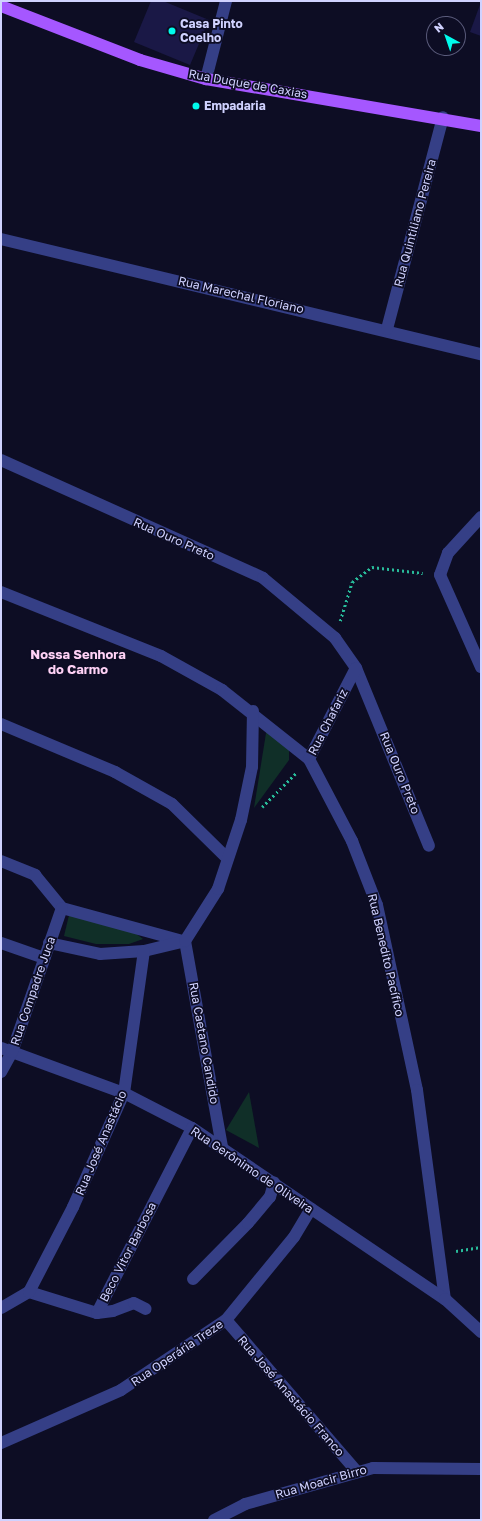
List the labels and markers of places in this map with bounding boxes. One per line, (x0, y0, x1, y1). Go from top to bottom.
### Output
place label: Casa Pinto Coelho (180, 17, 243, 45)
marker: Casa Pinto Coelho (167, 26, 177, 36)
place label: Empadaria (204, 99, 266, 113)
marker: Empadaria (191, 101, 201, 111)

